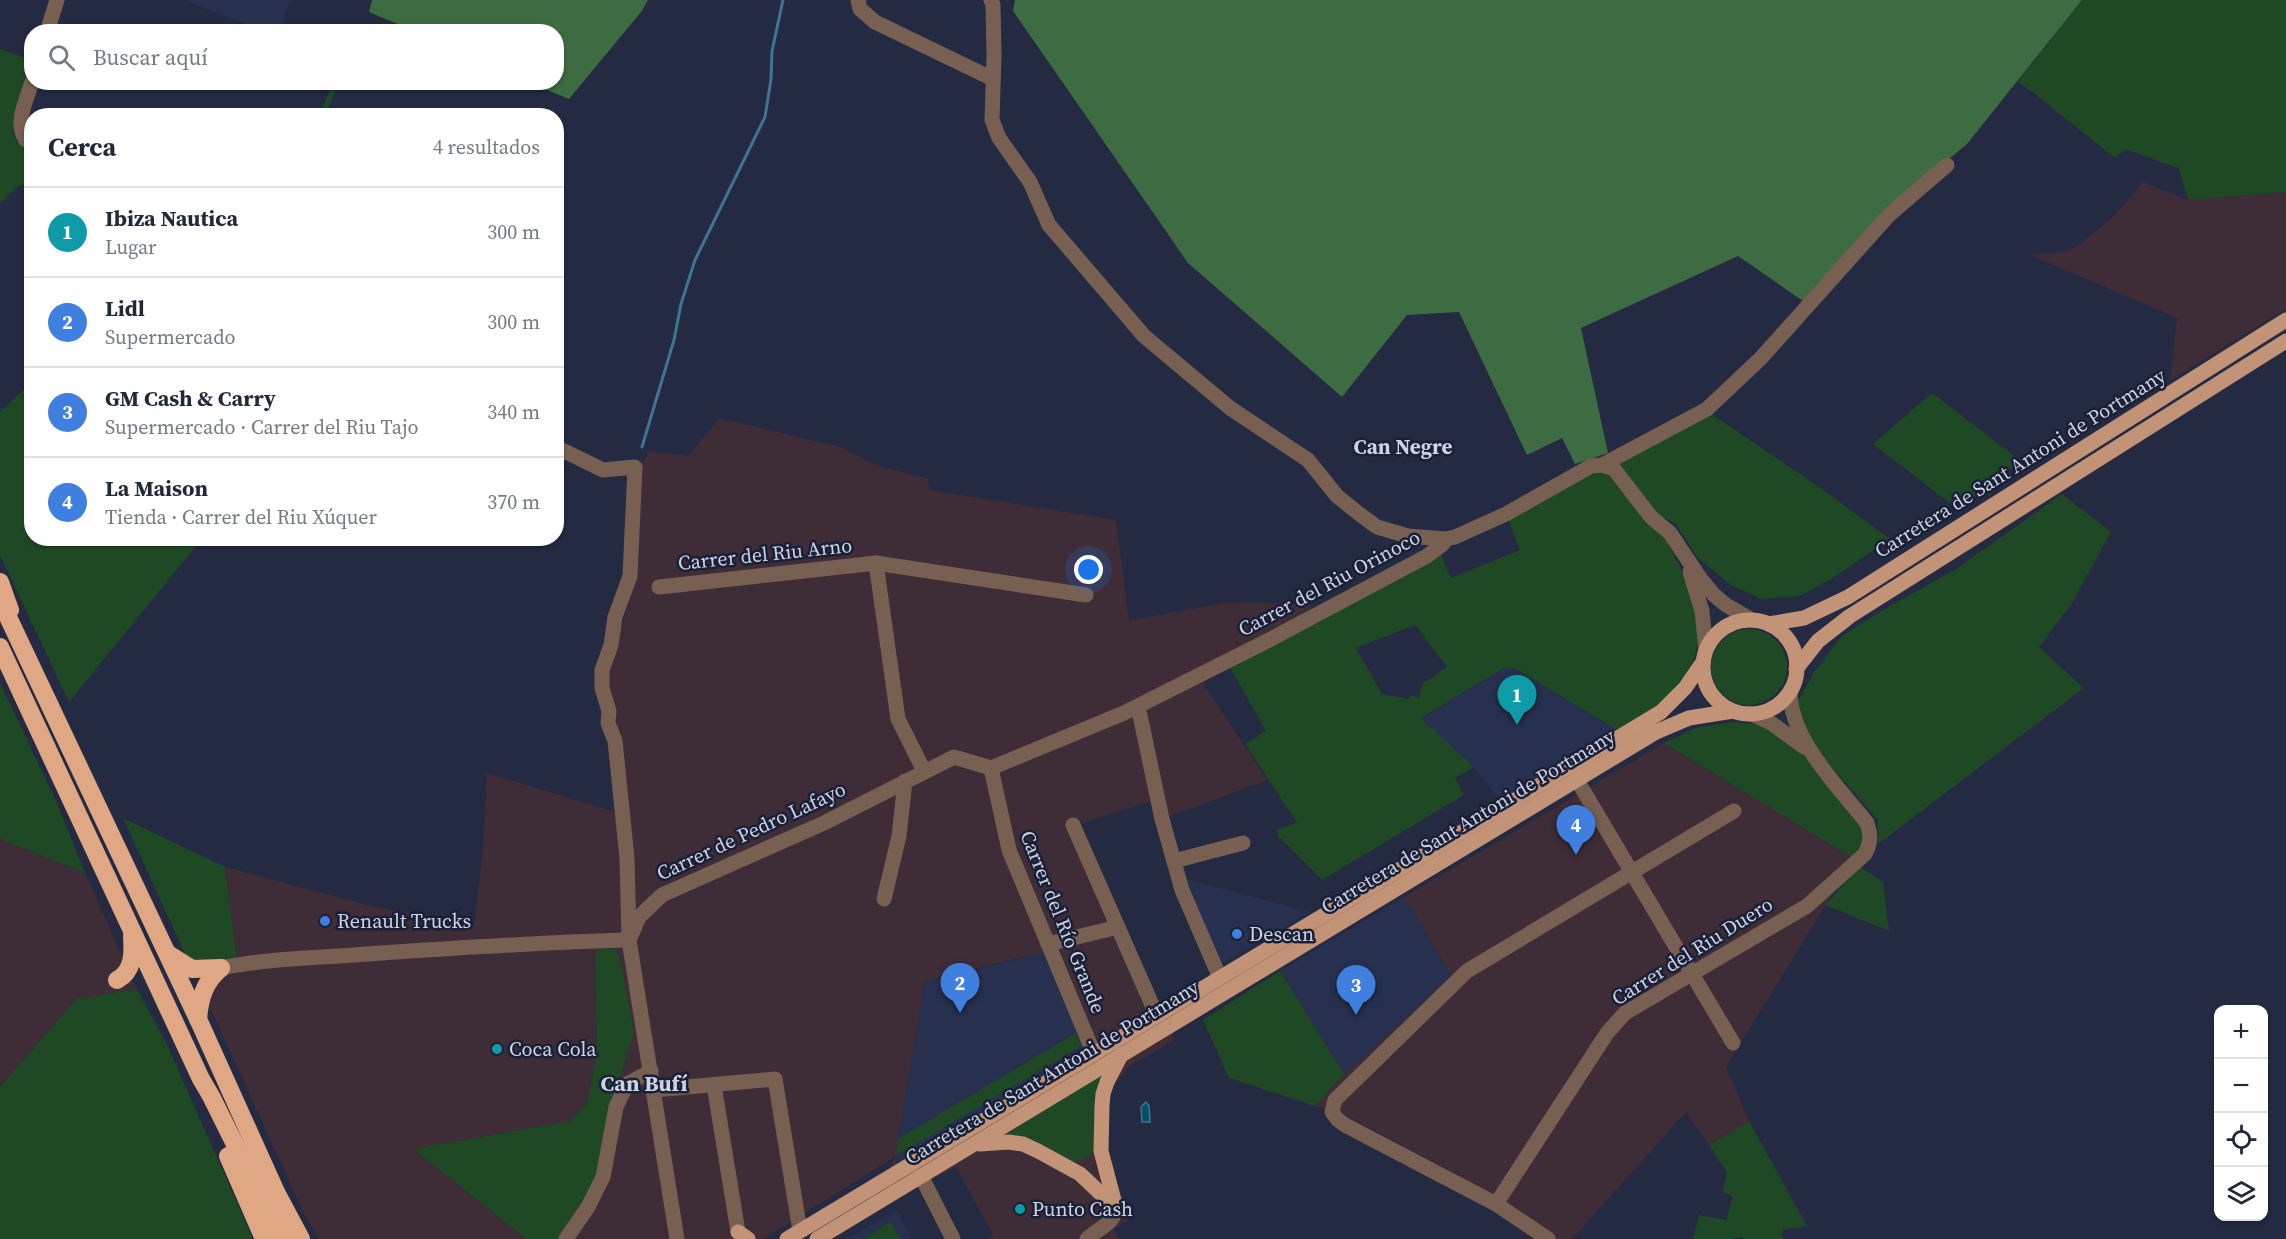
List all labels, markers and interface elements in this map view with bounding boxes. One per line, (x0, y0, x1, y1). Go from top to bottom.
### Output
search box (24, 24, 564, 90)
icon: search (45, 41, 78, 74)
text: Buscar aquí (93, 42, 208, 72)
text: Cerca (48, 129, 116, 165)
text: 4 resultados (433, 133, 540, 161)
text: Ibiza Nautica (105, 203, 238, 233)
text: 1 (62, 218, 73, 246)
text: 300 m (487, 218, 540, 246)
text: Lugar (105, 233, 156, 261)
text: Lidl (105, 293, 145, 323)
text: 2 (62, 308, 73, 336)
text: 300 m (487, 308, 540, 336)
text: Supermercado (105, 323, 236, 351)
street label: Carretera de Sant Antoni de Portmany (1869, 361, 2172, 565)
text: GM Cash & Carry (105, 383, 276, 413)
text: 3 (62, 398, 73, 426)
text: 340 m (487, 398, 540, 426)
text: Supermercado · Carrer del Riu Tajo (105, 413, 418, 441)
district label: Can Negre (1354, 432, 1452, 461)
text: La Maison (105, 473, 208, 503)
text: 4 (62, 488, 73, 516)
text: 370 m (487, 488, 540, 516)
text: Tienda · Carrer del Riu Xúquer (105, 503, 377, 531)
street label: Carrer del Riu Orinoco (1233, 523, 1425, 643)
street label: Carrer del Riu Arno (677, 531, 853, 577)
your location (1074, 555, 1103, 584)
pin: 1 (1498, 676, 1537, 725)
street label: Carretera de Sant Antoni de Portmany (1316, 721, 1621, 920)
street label: Carrer de Pedro Lafayo (652, 775, 850, 887)
pin: 4 (1556, 806, 1596, 855)
street label: Carrer del Río Grande (1014, 826, 1112, 1018)
street label: Carrer del Riu Duero (1606, 890, 1778, 1012)
place label: Renault Trucks (337, 907, 471, 935)
marker: Renault Trucks (318, 914, 332, 928)
place label: Descan (1249, 920, 1314, 948)
marker: Descan (1230, 927, 1244, 941)
pin: 2 (940, 964, 980, 1013)
pin: 3 (1336, 966, 1376, 1015)
street label: Carretera de Sant Antoni de Portmany (900, 972, 1205, 1171)
map controls (2214, 1005, 2268, 1221)
button: + (2214, 1005, 2268, 1059)
place label: Coca Cola (509, 1035, 597, 1063)
marker: Coca Cola (490, 1042, 504, 1056)
button: − (2214, 1059, 2268, 1113)
district label: Can Bufí (601, 1068, 687, 1098)
button: locate (2214, 1113, 2268, 1167)
button: layers (2214, 1167, 2268, 1221)
place label: Punto Cash (1032, 1195, 1133, 1223)
marker: Punto Cash (1013, 1202, 1027, 1216)

